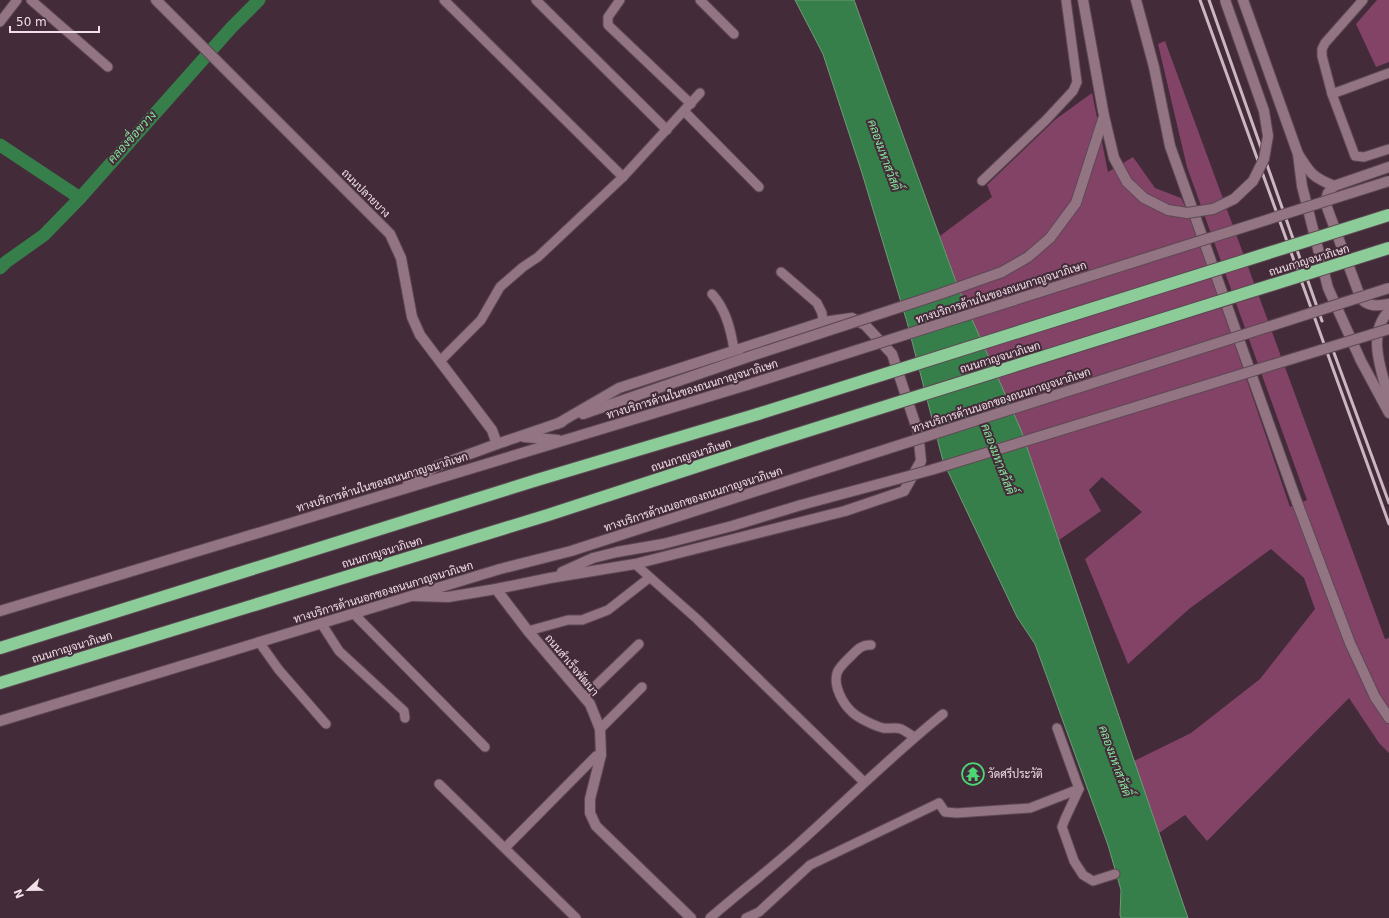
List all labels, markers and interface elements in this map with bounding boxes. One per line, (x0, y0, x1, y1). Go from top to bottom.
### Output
scale bar (10, 8, 99, 34)
text: 50 m (16, 15, 47, 29)
water label: คลองขื่อขวาง (102, 105, 159, 166)
water label: คลองมหาสวัสดิ์ (865, 116, 908, 195)
street label: ถนนปลายบาง (339, 166, 393, 220)
street label: ถนนกาญจนาภิเษก (1267, 242, 1351, 279)
street label: ทางบริการด้านในของถนนกาญจนาภิเษก (914, 257, 1088, 326)
street label: ถนนกาญจนาภิเษก (958, 339, 1042, 376)
street label: ทางบริการด้านในของถนนกาญจนาภิเษก (604, 355, 779, 422)
street label: ทางบริการด้านนอกของถนนกาญจนาภิเษก (910, 364, 1092, 436)
water label: คลองมหาสวัสดิ์ (978, 420, 1023, 499)
street label: ถนนกาญจนาภิเษก (649, 436, 733, 475)
street label: ทางบริการด้านในของถนนกาญจนาภิเษก (294, 448, 469, 515)
street label: ทางบริการด้านนอกของถนนกาญจนาภิเษก (602, 463, 784, 535)
street label: ถนนกาญจนาภิเษก (340, 534, 424, 571)
street label: ทางบริการด้านนอกของถนนกาญจนาภิเษก (291, 558, 475, 626)
street label: ถนนกาญจนาภิเษก (30, 629, 114, 666)
street label: ถนนสำเร็จพัฒนา (542, 630, 603, 699)
water label: คลองมหาสวัสดิ์ (1096, 722, 1139, 801)
temple icon: วัดศรีประวัติ (960, 761, 986, 787)
place label: วัดศรีประวัติ (988, 766, 1043, 781)
north arrow (8, 870, 48, 910)
text: N (11, 887, 27, 900)

